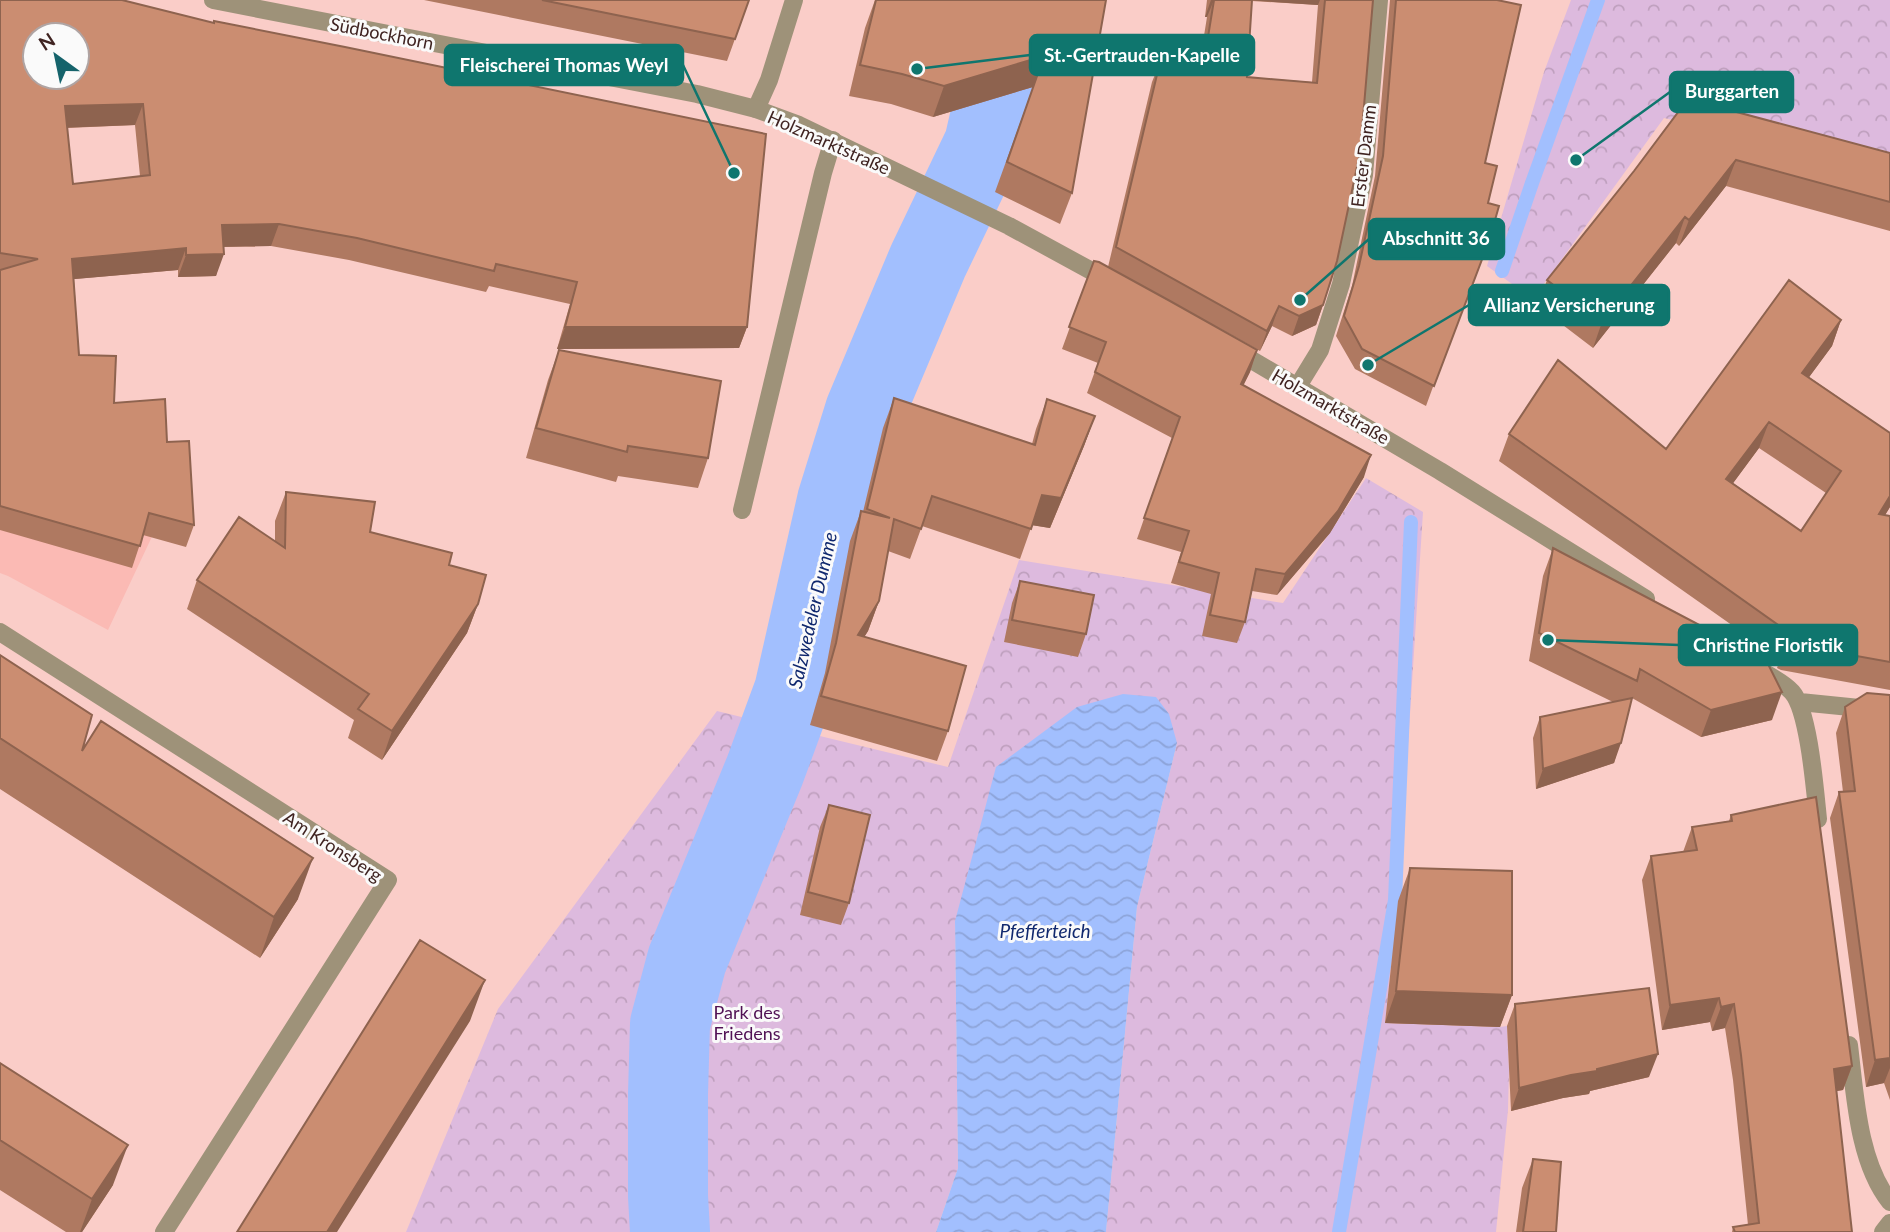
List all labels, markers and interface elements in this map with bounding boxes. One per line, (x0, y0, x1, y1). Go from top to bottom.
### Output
street label: Südbockhorn (329, 12, 435, 54)
north arrow (21, 21, 91, 91)
text: N (34, 28, 59, 55)
callout: St.-Gertrauden-Kapelle (1030, 35, 1254, 75)
text: St.-Gertrauden-Kapelle (1044, 43, 1240, 66)
callout: Fleischerei Thomas Weyl (445, 45, 683, 85)
text: Fleischerei Thomas Weyl (459, 53, 669, 76)
callout: Burggarten (1670, 72, 1793, 112)
text: Burggarten (1685, 79, 1779, 102)
street label: Erster Damm (1346, 103, 1380, 209)
street label: Holzmarktstraße (764, 105, 894, 179)
callout: Abschnitt 36 (1369, 219, 1504, 259)
text: Abschnitt 36 (1381, 226, 1490, 249)
callout: Allianz Versicherung (1469, 285, 1669, 325)
text: Allianz Versicherung (1482, 293, 1655, 316)
street label: Holzmarktstraße (1269, 364, 1393, 448)
water label: Salzwedeler Dumme (783, 530, 841, 690)
callout: Christine Floristik (1679, 625, 1857, 665)
text: Christine Floristik (1693, 633, 1844, 656)
street label: Am Kronsberg (280, 806, 386, 886)
water label: Pfefferteich (999, 919, 1091, 942)
park label: Park des Friedens (713, 1001, 781, 1044)

